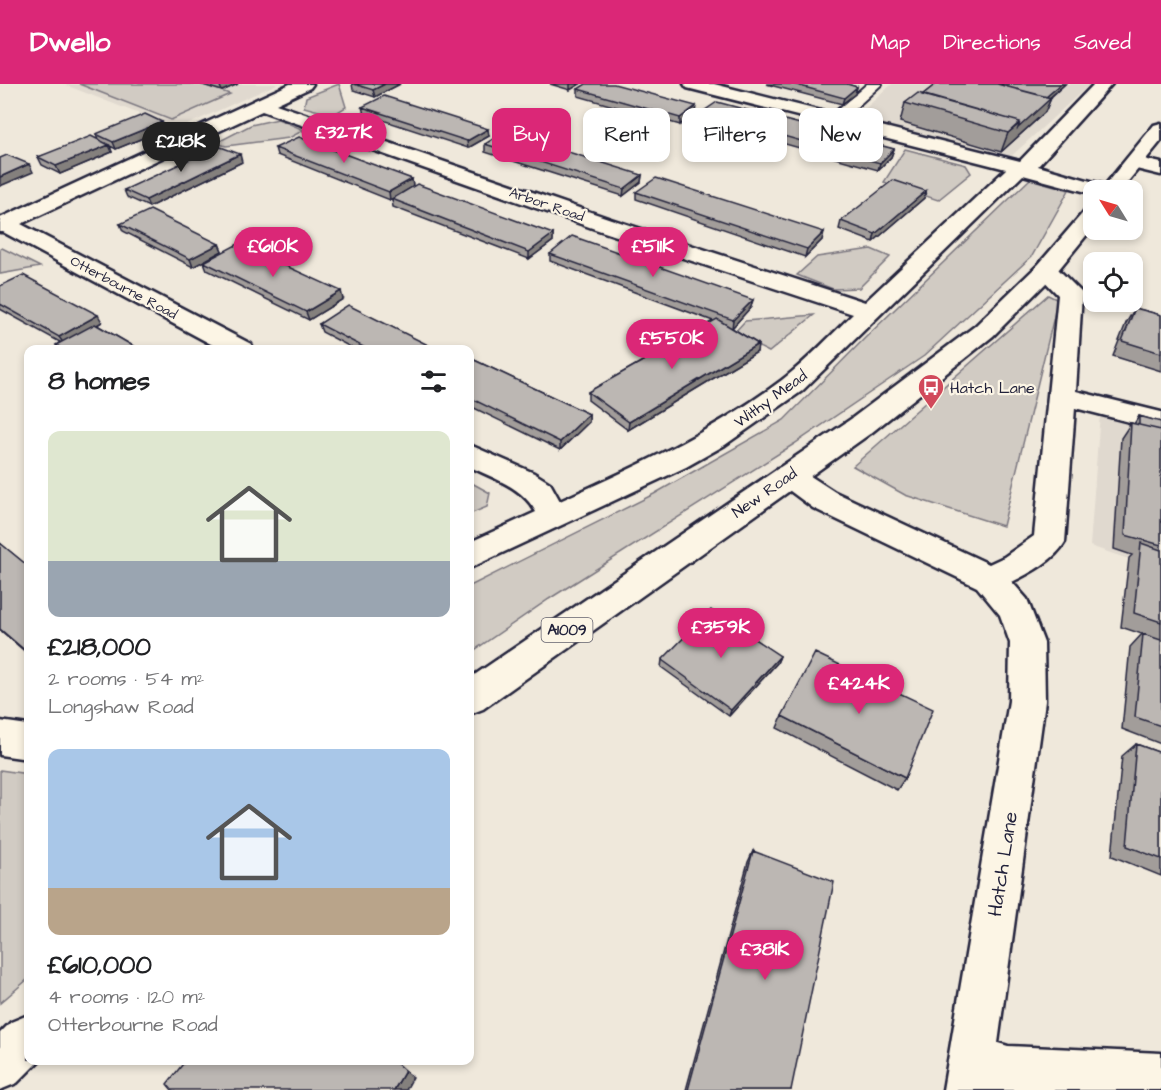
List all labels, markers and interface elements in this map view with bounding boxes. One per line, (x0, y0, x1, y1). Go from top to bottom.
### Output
text: Dwello (30, 23, 111, 62)
text: Map (870, 28, 910, 57)
text: Directions (943, 28, 1041, 57)
text: Saved (1074, 28, 1131, 57)
chip: Buy (492, 108, 571, 162)
chip: Rent (583, 108, 670, 162)
chip: Filters (682, 108, 787, 162)
chip: New (799, 108, 883, 162)
pin: £327K (302, 113, 386, 164)
text: £327K (316, 118, 372, 146)
pin: £218K (139, 122, 223, 173)
text: £218K (156, 127, 206, 155)
north arrow (1083, 180, 1143, 240)
map controls (1083, 180, 1143, 312)
street label: Arbor Road (507, 183, 587, 227)
pin: £610K (231, 227, 315, 278)
pin: £511K (611, 227, 695, 278)
text: £610K (248, 232, 298, 260)
text: £511K (632, 232, 674, 260)
street label: Otterbourne Road (66, 251, 181, 325)
button: locate (1083, 252, 1143, 312)
pin: £550K (630, 319, 714, 370)
text: £550K (640, 324, 704, 352)
text: 8 homes (48, 363, 150, 399)
icon: filters (417, 365, 450, 398)
street label: Withy Mead (730, 365, 812, 434)
bus stop icon: Hatch Lane (916, 372, 946, 410)
place label: Hatch Lane (950, 377, 1035, 399)
street label: New Road (728, 462, 802, 523)
icon: home (195, 470, 303, 578)
pin: £359K (679, 608, 763, 659)
text: £359K (692, 613, 750, 641)
road number: A1009 (542, 618, 592, 642)
text: £218,000 (48, 629, 151, 665)
pin: £424K (817, 664, 901, 715)
text: 2 rooms · 54 m² (48, 665, 204, 693)
text: £424K (828, 669, 890, 697)
text: Longshaw Road (48, 693, 194, 721)
icon: home (195, 788, 303, 896)
street label: Hatch Lane (981, 810, 1025, 919)
pin: £381K (723, 930, 807, 981)
text: £381K (741, 935, 789, 963)
text: £610,000 (48, 947, 152, 983)
text: 4 rooms · 120 m² (48, 983, 205, 1011)
text: Otterbourne Road (48, 1011, 218, 1039)

